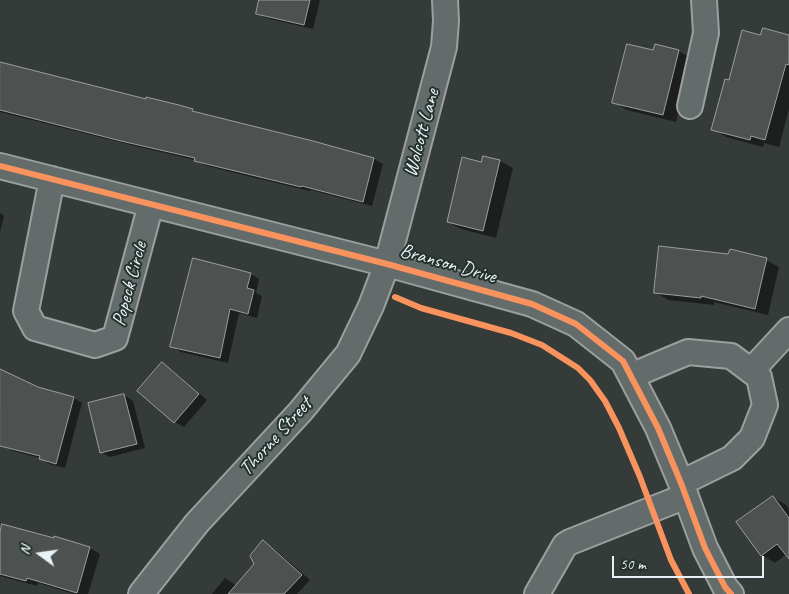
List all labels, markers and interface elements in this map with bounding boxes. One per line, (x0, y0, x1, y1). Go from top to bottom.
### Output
street label: Wolcott Lane (399, 87, 445, 179)
street label: Popeck Circle (107, 239, 153, 329)
street label: Branson Drive (397, 239, 499, 289)
street label: Thorne Street (235, 393, 317, 481)
north arrow (15, 529, 65, 579)
text: N (16, 544, 34, 557)
scale bar (614, 546, 766, 578)
text: 50 m (620, 555, 646, 574)

